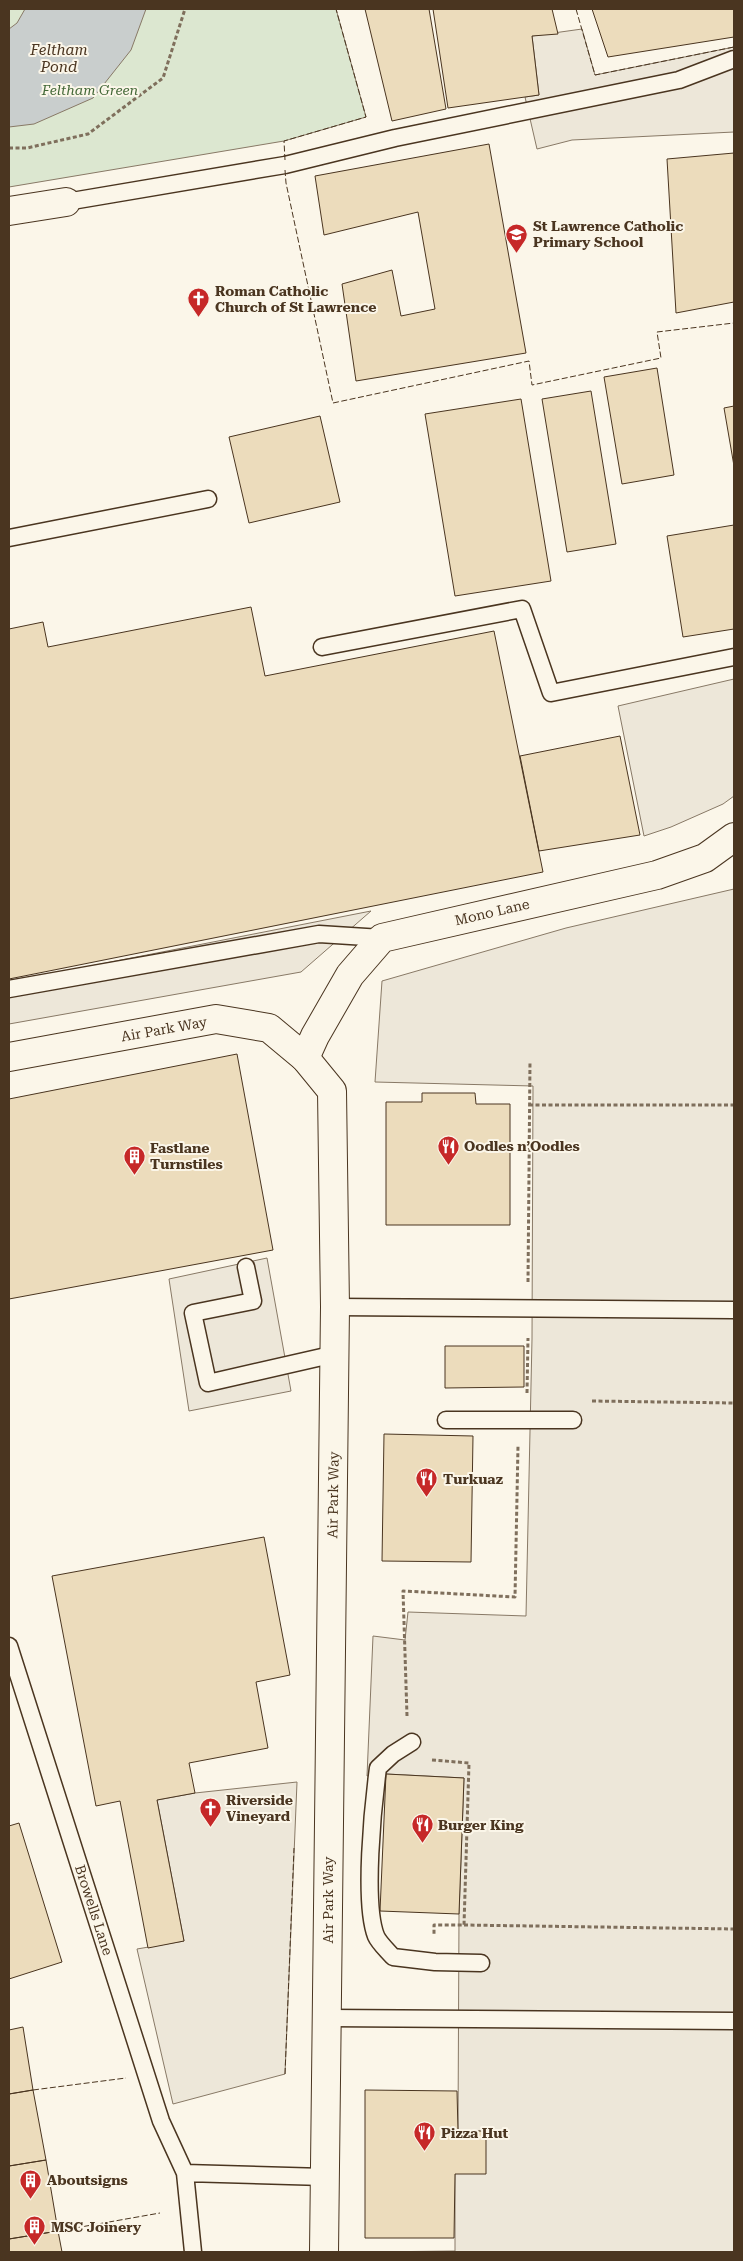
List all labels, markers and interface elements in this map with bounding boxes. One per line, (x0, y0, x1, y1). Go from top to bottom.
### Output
water label: Feltham Pond (29, 41, 88, 76)
park label: Feltham Green (41, 82, 139, 98)
place label: St Lawrence Catholic Primary School (533, 218, 683, 250)
school or university icon: St Lawrence Catholic Primary School (505, 222, 529, 253)
place label: Roman Catholic Church of St Lawrence (215, 283, 376, 315)
church icon: Roman Catholic Church of St Lawrence (187, 287, 211, 318)
street label: Mono Lane (453, 896, 531, 928)
street label: Air Park Way (120, 1013, 209, 1044)
restaurant icon: Oodles n’Oodles (436, 1134, 460, 1165)
place label: Oodles n’Oodles (464, 1138, 580, 1154)
place label: Fastlane Turnstiles (150, 1140, 223, 1172)
building icon: Fastlane Turnstiles (122, 1144, 146, 1175)
street label: Air Park Way (324, 1451, 342, 1539)
restaurant icon: Turkuaz (415, 1467, 439, 1498)
place label: Turkuaz (443, 1471, 503, 1487)
place label: Riverside Vineyard (226, 1792, 293, 1824)
church icon: Riverside Vineyard (198, 1796, 222, 1827)
restaurant icon: Burger King (410, 1813, 434, 1844)
place label: Burger King (438, 1817, 524, 1833)
street label: Air Park Way (320, 1856, 336, 1944)
street label: Browells Lane (72, 1863, 116, 1958)
restaurant icon: Pizza Hut (413, 2121, 437, 2152)
place label: Pizza Hut (441, 2125, 508, 2141)
building icon: Aboutsigns (19, 2168, 43, 2199)
place label: Aboutsigns (47, 2172, 128, 2188)
building icon: MSC Joinery (23, 2215, 47, 2246)
place label: MSC Joinery (51, 2219, 142, 2235)

